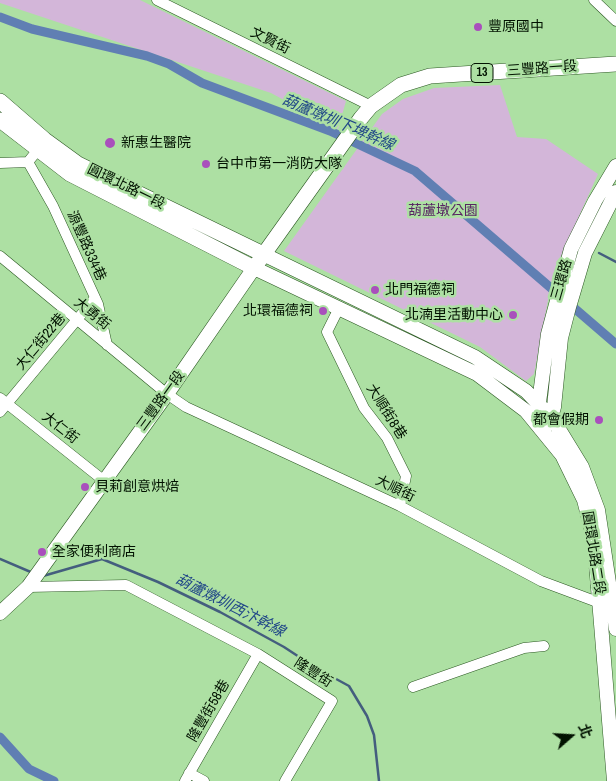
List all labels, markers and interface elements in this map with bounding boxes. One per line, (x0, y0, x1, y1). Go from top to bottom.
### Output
place label: 豐原國中 (488, 19, 544, 35)
marker: 豐原國中 (472, 21, 484, 33)
street label: 文賢街 (247, 24, 293, 58)
street label: 三豐路一段 (506, 58, 578, 80)
road number: 13 (471, 64, 493, 82)
water label: 葫蘆墩圳下埤幹線 (279, 91, 397, 155)
place label: 新惠生醫院 (121, 135, 191, 151)
marker: 新惠生醫院 (103, 136, 117, 150)
place label: 台中市第一消防大隊 (216, 156, 342, 172)
marker: 台中市第一消防大隊 (200, 158, 212, 170)
street label: 圓環北路一段 (85, 161, 167, 213)
park label: 葫蘆墩公園 (408, 203, 478, 219)
street label: 源豐路334巷 (63, 208, 109, 284)
street label: 三環路 (548, 257, 576, 303)
place label: 北門福德祠 (385, 282, 455, 298)
marker: 北門福德祠 (369, 284, 381, 296)
street label: 大勇街 (70, 294, 114, 334)
place label: 北環福德祠 (243, 303, 313, 319)
marker: 北環福德祠 (317, 305, 329, 317)
place label: 北湳里活動中心 (405, 307, 503, 323)
marker: 北湳里活動中心 (507, 309, 519, 321)
street label: 大仁街22巷 (12, 310, 70, 374)
street label: 三豐路一段 (134, 368, 188, 434)
street label: 大順街8巷 (362, 381, 410, 443)
street label: 大仁街 (38, 408, 82, 448)
place label: 都會假期 (533, 412, 589, 428)
marker: 都會假期 (593, 414, 605, 426)
street label: 大順街 (372, 472, 418, 506)
place label: 貝莉創意烘焙 (95, 479, 179, 495)
marker: 貝莉創意烘焙 (79, 481, 91, 493)
street label: 圓環北路二段 (578, 510, 608, 596)
place label: 全家便利商店 (52, 544, 136, 560)
marker: 全家便利商店 (36, 546, 48, 558)
water label: 葫蘆燉圳西汴幹線 (172, 571, 288, 641)
street label: 隆豐街 (291, 655, 335, 691)
street label: 隆豐街58巷 (185, 677, 233, 745)
north arrow (546, 711, 596, 761)
text: 北 (574, 722, 596, 741)

